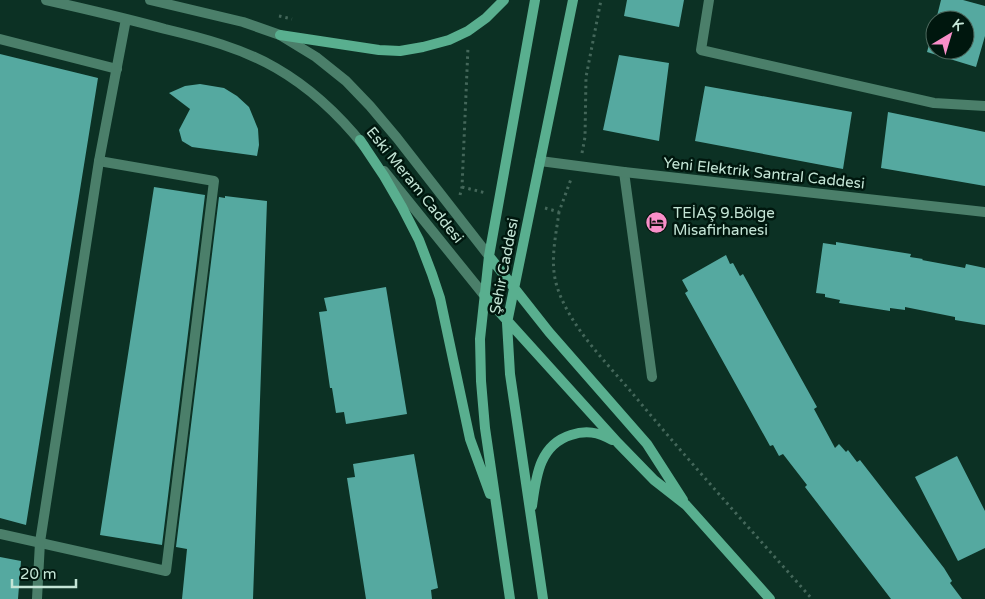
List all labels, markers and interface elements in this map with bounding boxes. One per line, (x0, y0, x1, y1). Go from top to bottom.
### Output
north arrow (925, 10, 975, 60)
text: K (949, 16, 967, 35)
street label: Eski Meram Caddesi (363, 123, 467, 247)
street label: Yeni Elektrik Santral Caddesi (662, 153, 866, 193)
place label: TEİAŞ 9.Bölge Misafirhanesi (673, 204, 775, 239)
hotel icon: TEİAŞ 9.Bölge Misafirhanesi (645, 210, 669, 234)
street label: Şehir Caddesi (486, 216, 522, 316)
scale bar (12, 556, 76, 588)
text: 20 m (20, 565, 57, 583)

